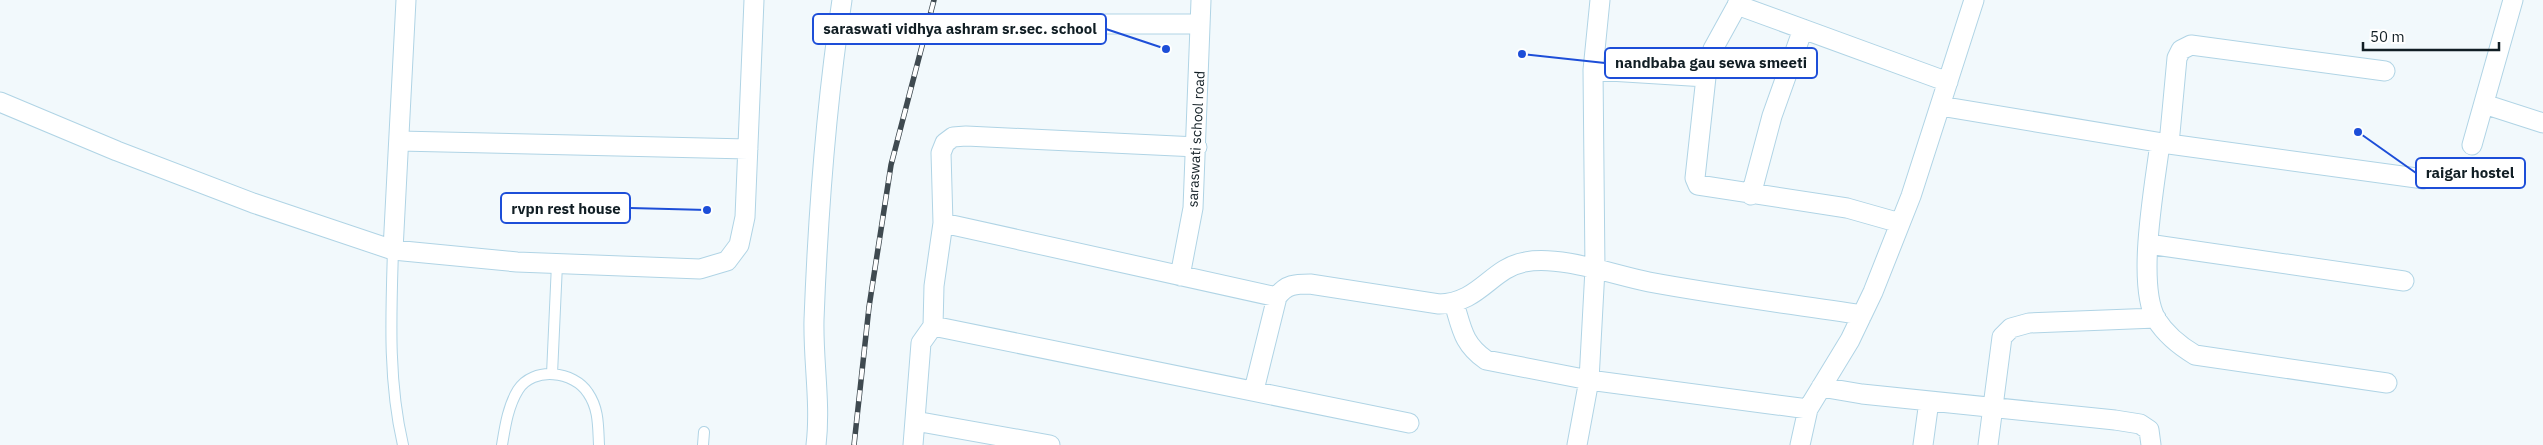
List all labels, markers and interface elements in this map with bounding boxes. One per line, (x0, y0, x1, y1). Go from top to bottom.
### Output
callout: saraswati vidhya ashram sr.sec. school (813, 14, 1106, 44)
text: saraswati vidhya ashram sr.sec. school (823, 19, 1097, 38)
scale bar (2363, 20, 2499, 52)
text: 50 m (2370, 27, 2405, 46)
callout: nandbaba gau sewa smeeti (1605, 48, 1817, 78)
text: nandbaba gau sewa smeeti (1615, 53, 1807, 72)
street label: saraswati school road (1183, 70, 1209, 208)
callout: raigar hostel (2416, 158, 2525, 188)
text: raigar hostel (2426, 163, 2515, 182)
callout: rvpn rest house (501, 193, 630, 223)
text: rvpn rest house (511, 199, 621, 218)

